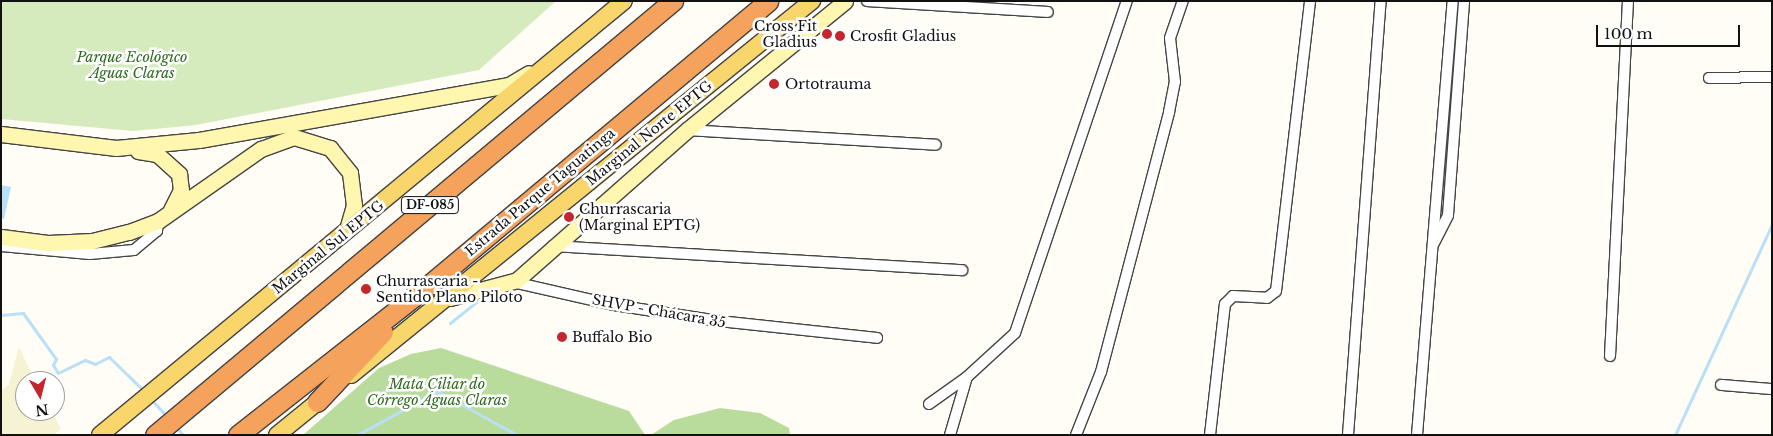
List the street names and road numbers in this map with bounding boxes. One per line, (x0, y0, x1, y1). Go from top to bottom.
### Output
street label: Marginal Norte EPTG (583, 77, 715, 189)
street label: Estrada Parque Taguatinga (462, 124, 618, 260)
road number: DF-085 (400, 196, 460, 214)
street label: Marginal Sul EPTG (269, 197, 387, 297)
street label: SHVP - Chácara 35 (591, 291, 727, 331)

